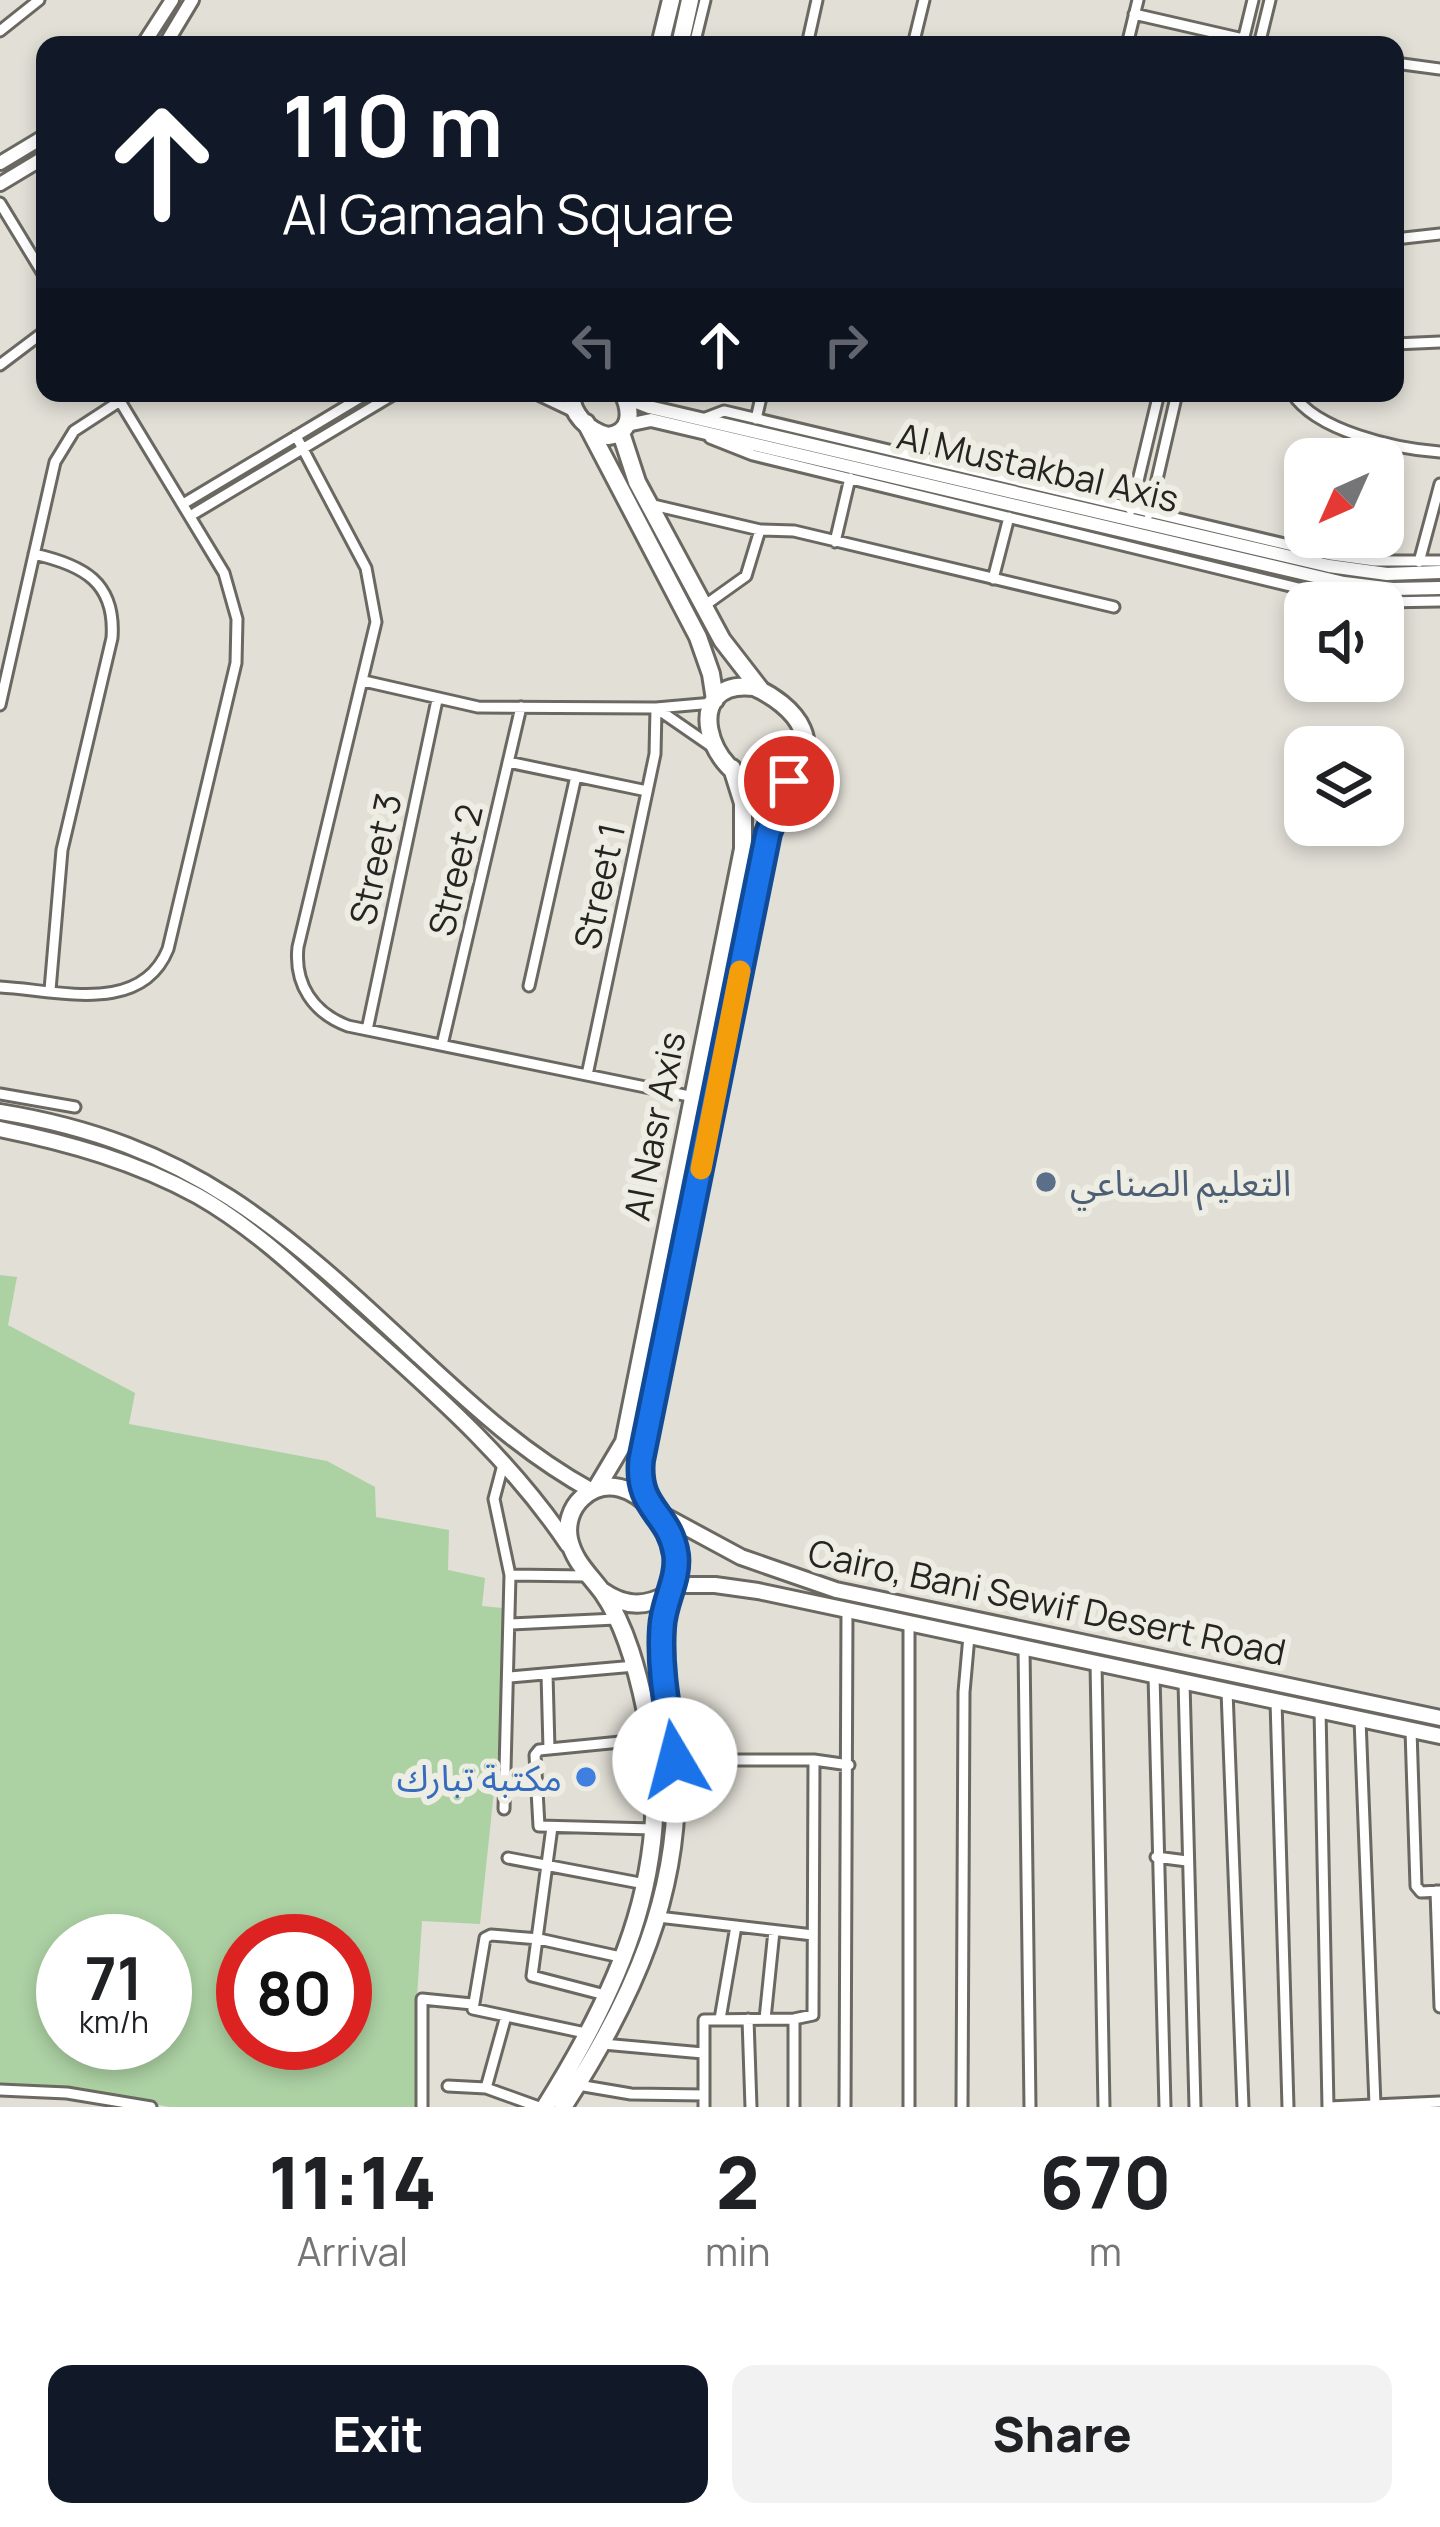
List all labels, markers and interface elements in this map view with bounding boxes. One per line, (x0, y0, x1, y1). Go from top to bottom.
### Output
text: 110 m (282, 67, 503, 182)
icon: ahead (84, 84, 240, 240)
text: Al Gamaah Square (282, 176, 734, 250)
icon: left (561, 312, 627, 378)
icon: ahead (687, 312, 753, 378)
icon: right (813, 312, 879, 378)
street label: Al Mustakbal Axis (893, 411, 1183, 523)
north arrow (1284, 438, 1404, 558)
map controls (1284, 438, 1404, 846)
button: sound (1284, 582, 1404, 702)
button: layers (1284, 726, 1404, 846)
pin (738, 730, 840, 832)
icon: arrive (756, 748, 822, 814)
street label: Street 3 (337, 789, 413, 929)
street label: Street 2 (416, 799, 494, 941)
street label: Street 1 (562, 819, 636, 953)
street label: Al Nasr Axis (612, 1027, 696, 1225)
place label: التعليم الصناعي (1070, 1158, 1291, 1211)
marker: التعليم الصناعي (1033, 1169, 1059, 1195)
street label: Cairo, Bani Sewif Desert Road (804, 1527, 1290, 1677)
position arrow (612, 1697, 738, 1823)
place label: مكتبة تبارك (397, 1753, 562, 1802)
marker: مكتبة تبارك (573, 1764, 599, 1790)
speed limit sign: 80 (216, 1914, 372, 2070)
text: 71 (85, 1936, 143, 2018)
text: km/h (79, 2001, 149, 2042)
text: 11:14 (269, 2132, 437, 2231)
text: 2 (716, 2132, 760, 2231)
text: 670 (1039, 2132, 1171, 2231)
text: Arrival (297, 2224, 408, 2278)
text: min (705, 2224, 770, 2278)
text: m (1089, 2224, 1122, 2278)
button: Exit (48, 2365, 708, 2503)
button: Share (732, 2365, 1392, 2503)

